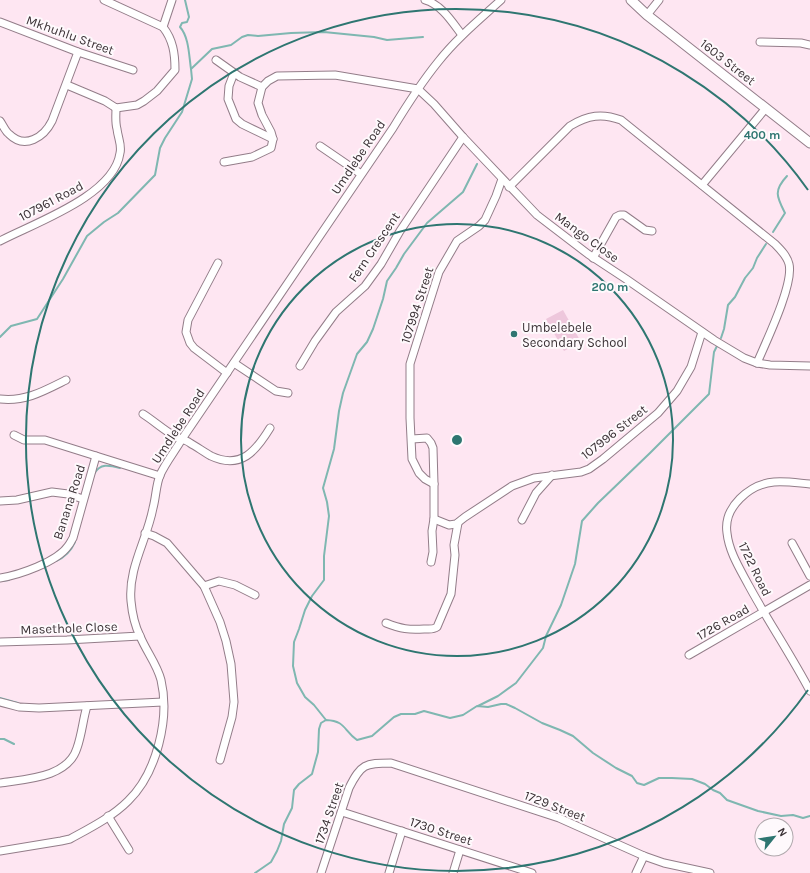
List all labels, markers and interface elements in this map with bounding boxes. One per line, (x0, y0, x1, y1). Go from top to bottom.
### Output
street label: Mkhuhlu Street (24, 12, 116, 58)
street label: 1603 Street (697, 36, 759, 88)
street label: Umdlebe Road (328, 117, 388, 197)
text: 400 m (744, 128, 780, 142)
street label: 107961 Road (16, 178, 86, 224)
street label: Fern Crescent (345, 209, 403, 285)
street label: Mango Close (552, 209, 622, 266)
street label: 107994 Street (398, 265, 436, 345)
text: 200 m (592, 280, 628, 294)
place label: Umbelebele Secondary School (522, 320, 627, 350)
marker: Umbelebele Secondary School (509, 329, 519, 339)
street label: Umdlebe Road (148, 386, 208, 466)
street label: 107996 Street (578, 402, 650, 462)
centre of rings (450, 433, 464, 447)
street label: Banana Road (50, 462, 88, 542)
street label: 1722 Road (735, 539, 775, 599)
street label: 1726 Road (694, 601, 752, 643)
street label: Masethole Close (20, 619, 118, 637)
street label: 1734 Street (311, 780, 347, 846)
street label: 1729 Street (522, 787, 588, 825)
street label: 1730 Street (408, 814, 474, 848)
north arrow (754, 817, 794, 857)
text: N (775, 826, 790, 839)

